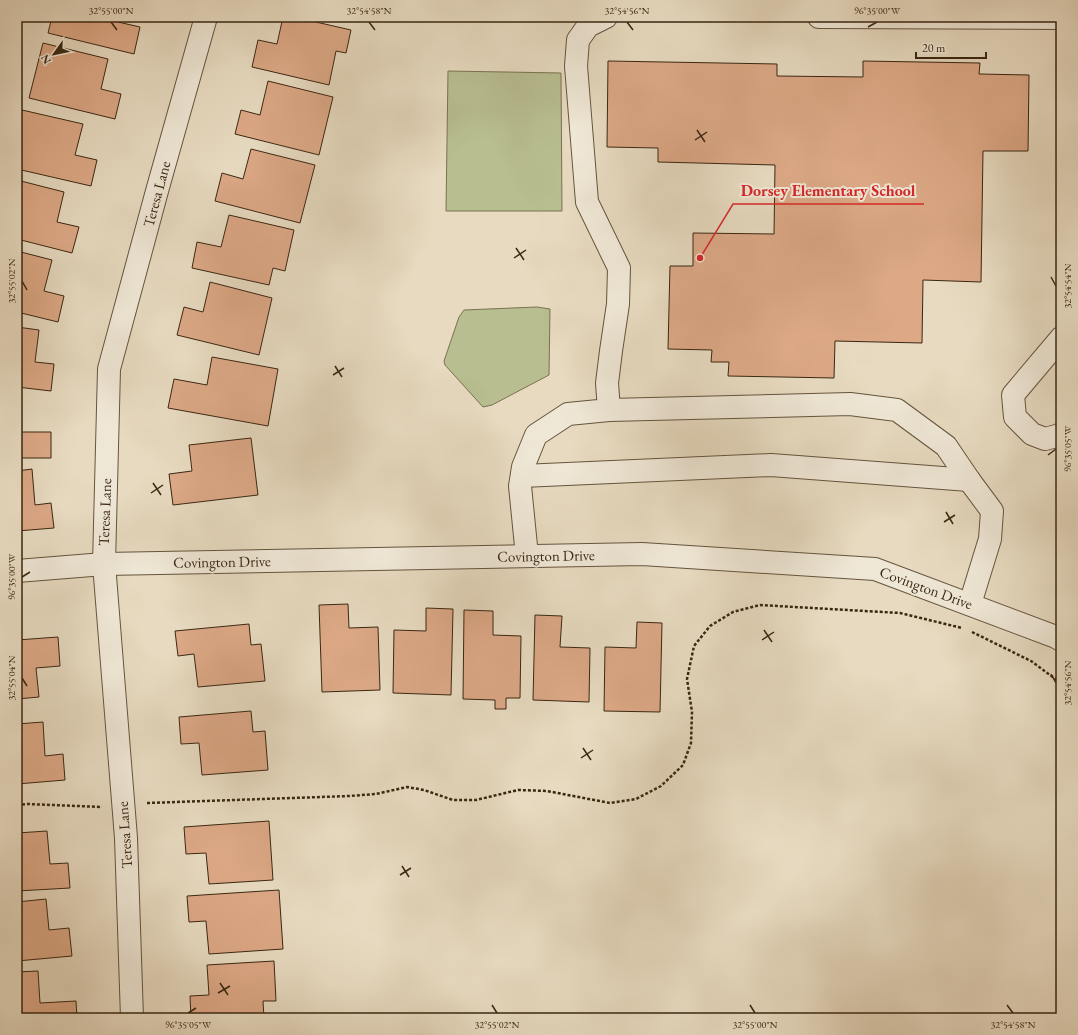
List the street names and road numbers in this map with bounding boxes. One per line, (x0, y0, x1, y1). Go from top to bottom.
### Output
street label: Teresa Lane (139, 159, 174, 229)
street label: Teresa Lane (94, 478, 115, 546)
street label: Covington Drive (497, 545, 595, 566)
street label: Covington Drive (173, 551, 271, 572)
street label: Covington Drive (877, 562, 975, 613)
street label: Teresa Lane (113, 801, 136, 869)

